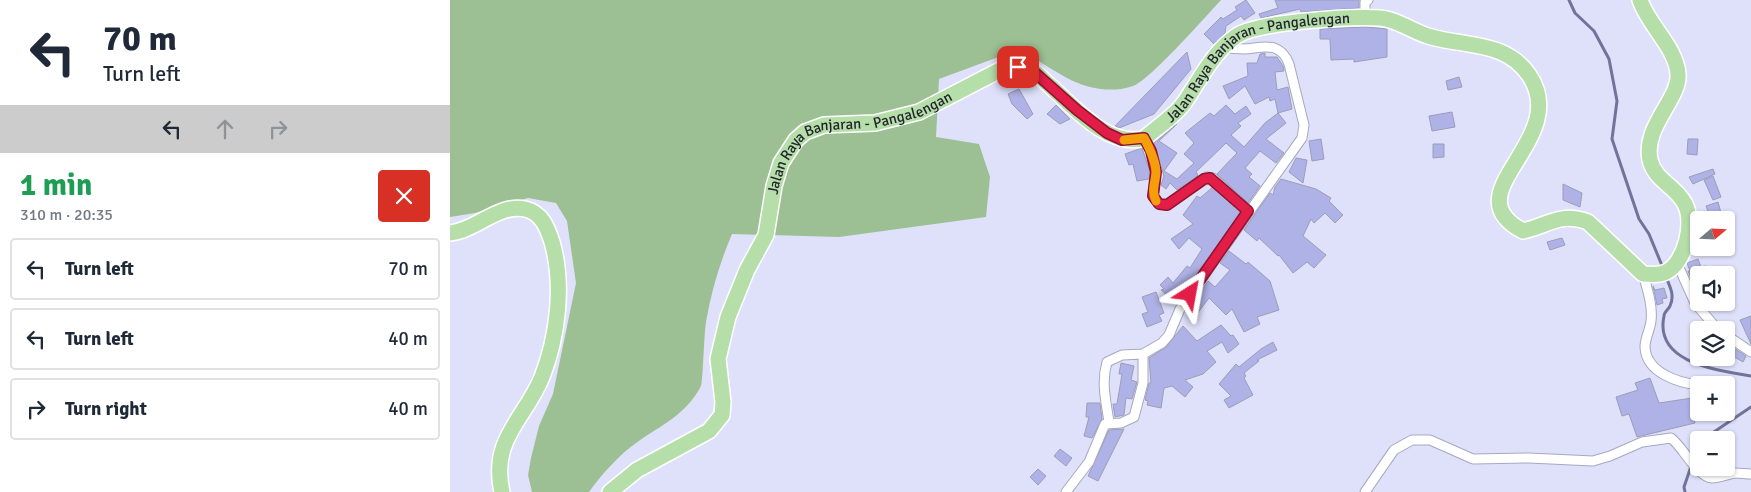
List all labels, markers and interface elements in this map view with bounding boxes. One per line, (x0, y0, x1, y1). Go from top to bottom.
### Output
street label: Jalan Raya Banjaran - Pangalengan (1162, 9, 1350, 126)
text: 70 m (103, 17, 177, 60)
icon: left (20, 20, 85, 85)
pin (997, 46, 1039, 88)
icon: arrive (1004, 53, 1032, 81)
text: Turn left (103, 60, 181, 87)
street label: Jalan Raya Banjaran - Pangalengan (764, 87, 955, 196)
icon: left (158, 115, 186, 143)
icon: ahead (211, 115, 239, 143)
icon: right (264, 115, 292, 143)
text: 1 min (20, 167, 92, 204)
button: close (378, 170, 430, 222)
text: 310 m · 20:35 (20, 205, 113, 225)
north arrow (1690, 211, 1735, 256)
map controls (1690, 211, 1735, 476)
icon: left (22, 255, 50, 283)
text: Turn left (65, 257, 134, 281)
text: 70 m (388, 257, 428, 281)
button: sound (1690, 266, 1735, 311)
position arrow (1163, 267, 1215, 319)
button: layers (1690, 321, 1735, 366)
icon: left (22, 325, 50, 353)
text: Turn left (65, 327, 134, 351)
text: 40 m (388, 327, 428, 351)
button: + (1690, 376, 1735, 421)
icon: right (22, 395, 50, 423)
text: Turn right (65, 397, 147, 421)
text: 40 m (388, 397, 428, 421)
button: − (1690, 431, 1735, 476)

